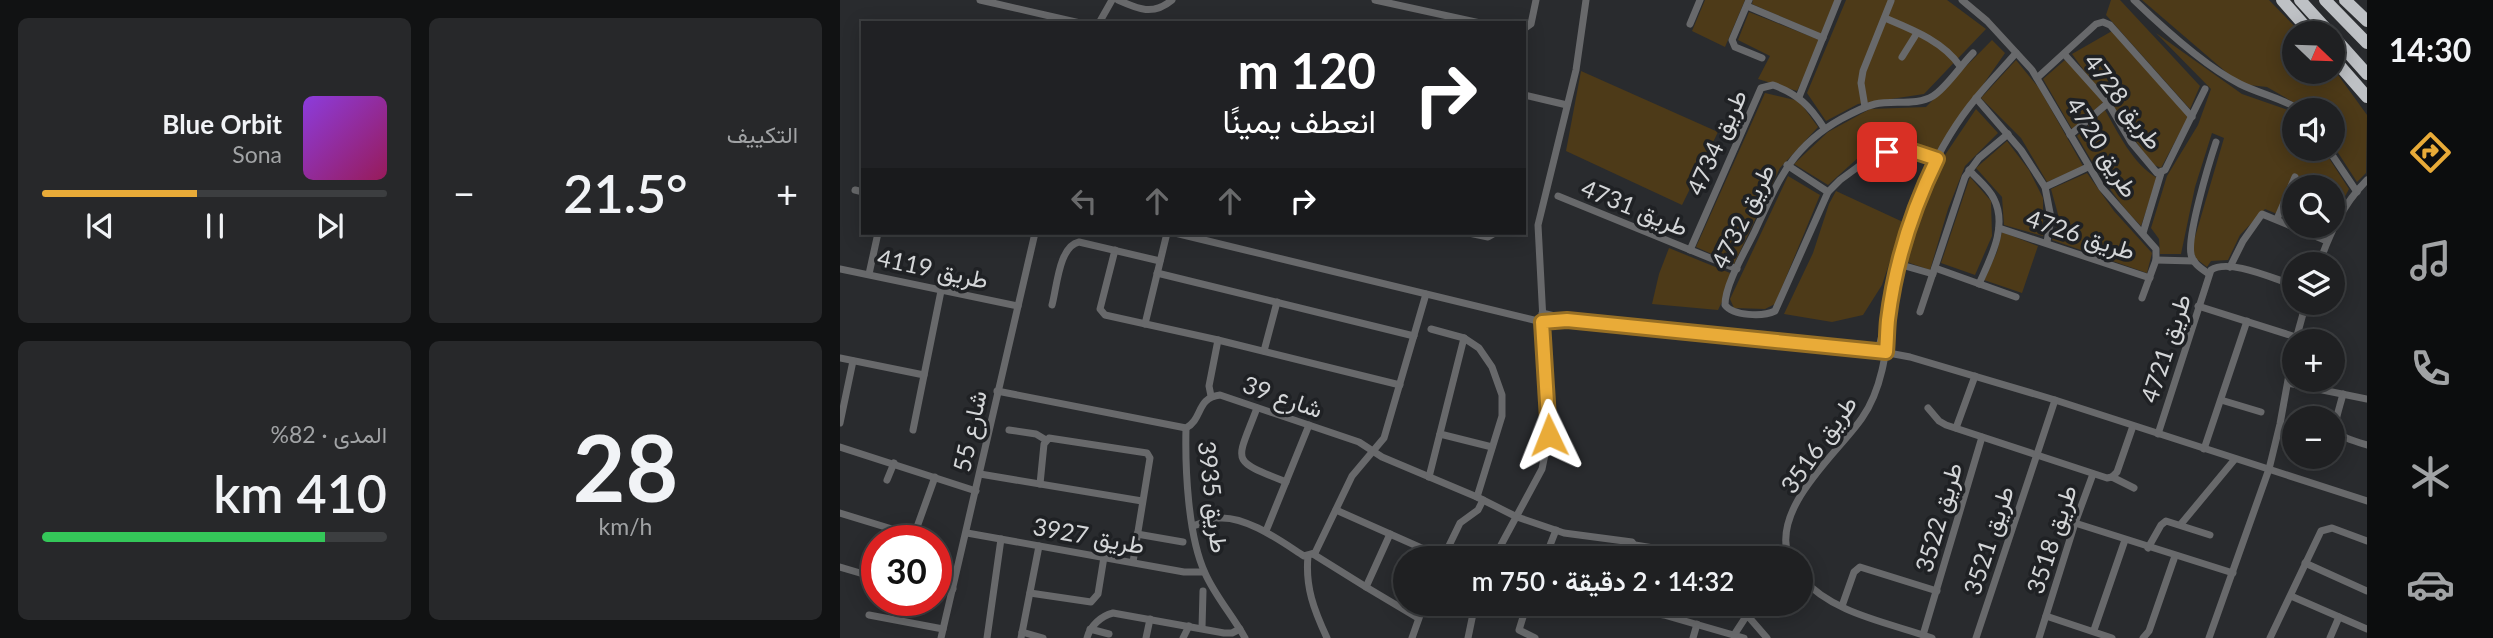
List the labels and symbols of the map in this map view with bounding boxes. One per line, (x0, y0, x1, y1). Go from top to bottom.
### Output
north arrow (2282, 21, 2345, 84)
street label: طريق 4728 (2077, 47, 2169, 156)
street label: طريق 4734 (1680, 85, 1754, 200)
street label: طريق 4720 (2059, 92, 2145, 204)
pin (1857, 122, 1917, 182)
street label: طريق 4732 (1704, 159, 1782, 274)
street label: طريق 4731 (1577, 172, 1693, 243)
street label: طريق 4726 (2022, 203, 2139, 267)
street label: طريق 4119 (874, 242, 991, 296)
street label: طريق 4721 (2134, 290, 2198, 407)
street label: شارع 39 (1238, 369, 1327, 426)
street label: شارع 55 (946, 388, 995, 475)
street label: طريق 3516 (1774, 390, 1864, 500)
position arrow (1512, 398, 1586, 472)
street label: طريق 3935 (1191, 439, 1235, 555)
street label: طريق 3522 (1909, 459, 1969, 576)
street label: طريق 3518 (2020, 481, 2084, 598)
street label: طريق 3521 (1957, 482, 2021, 599)
street label: طريق 3927 (1031, 511, 1147, 561)
speed limit sign: 30 (861, 525, 952, 616)

